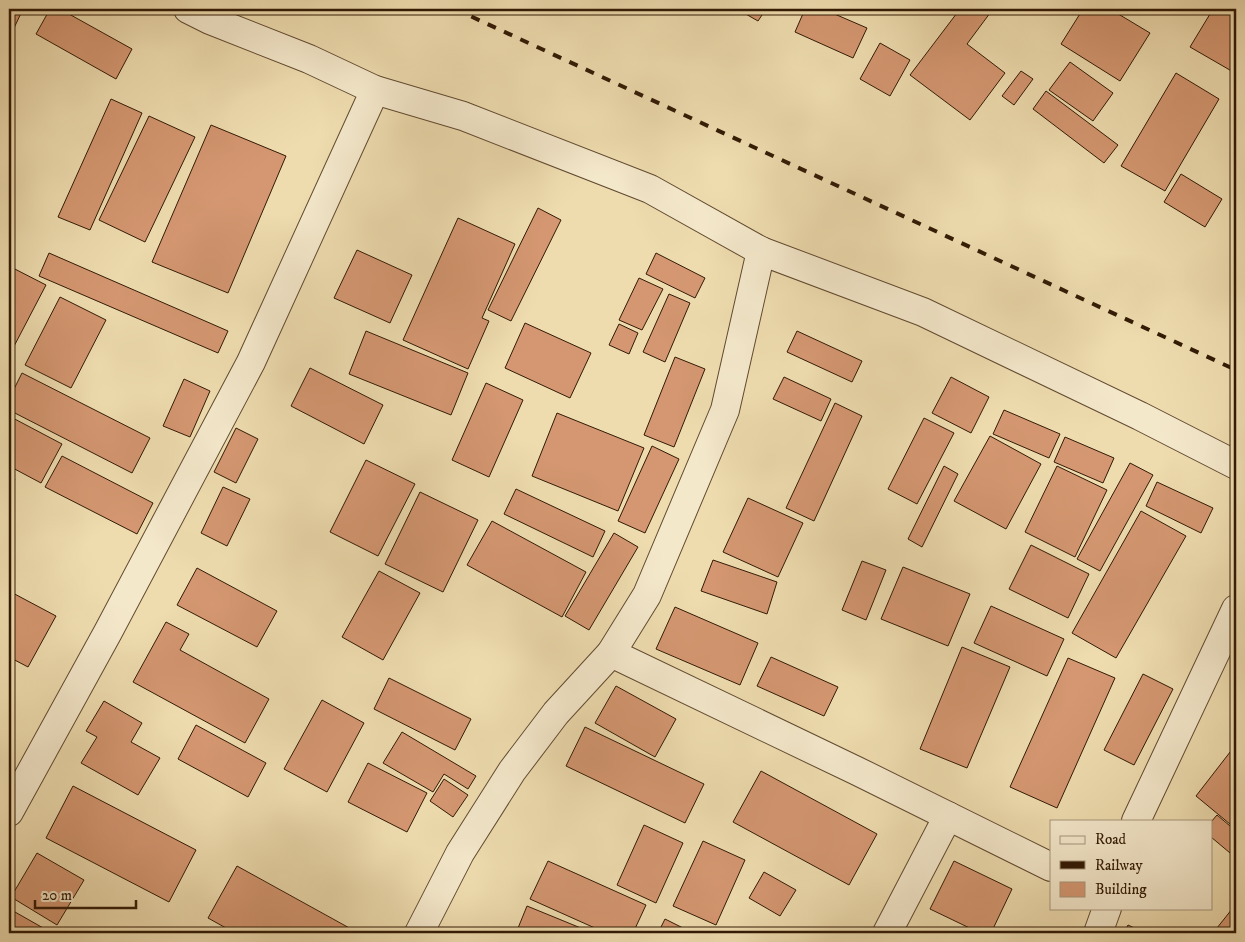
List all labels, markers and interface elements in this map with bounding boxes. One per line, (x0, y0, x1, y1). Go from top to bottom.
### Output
legend (1050, 820, 1212, 910)
text: Road (1095, 830, 1127, 849)
text: Railway (1095, 856, 1143, 875)
scale bar (35, 877, 136, 909)
text: Building (1095, 880, 1147, 899)
text: 20 m (42, 886, 72, 905)

